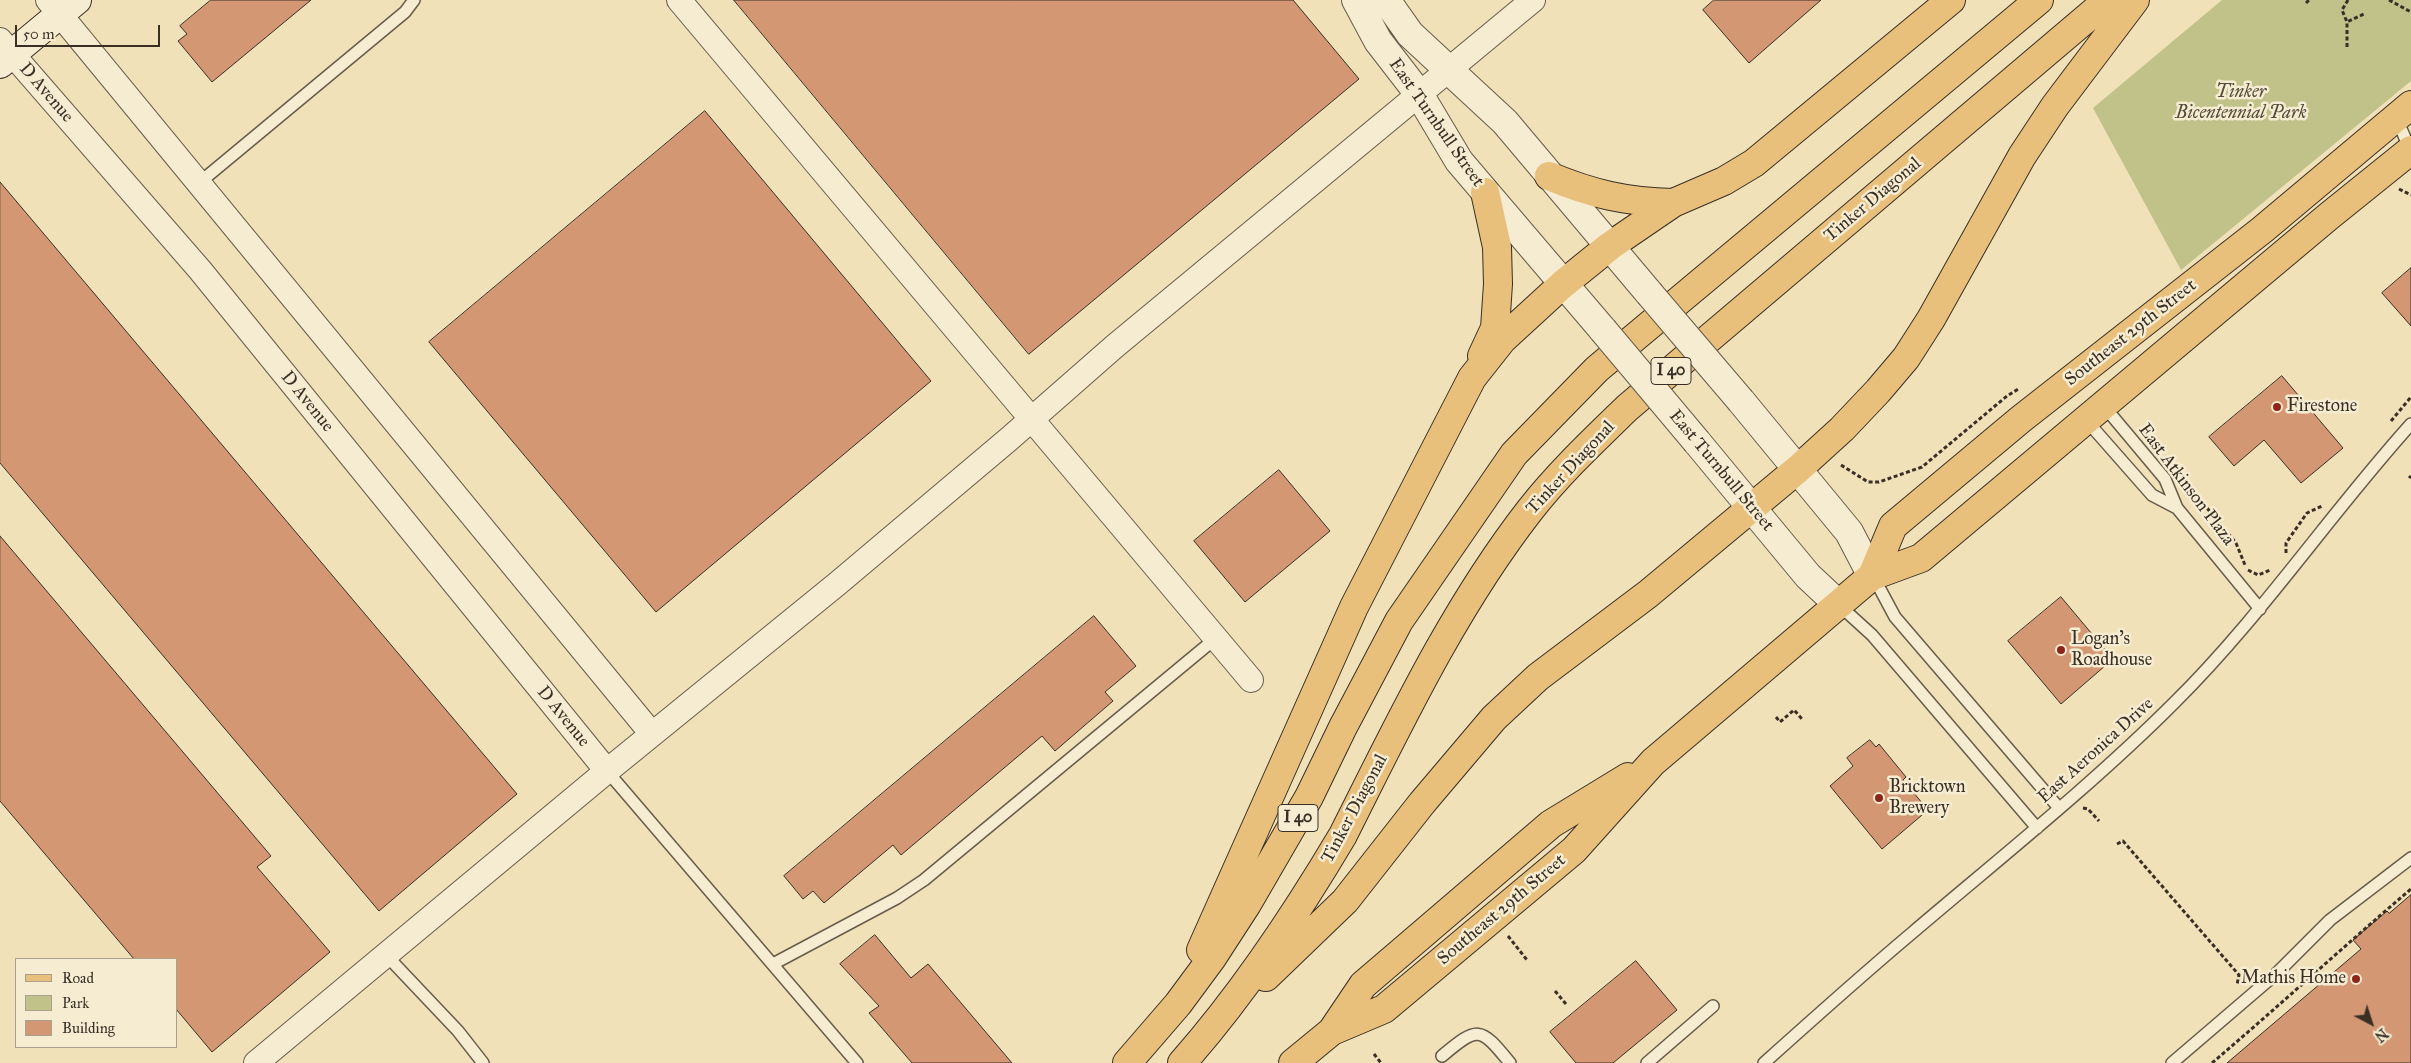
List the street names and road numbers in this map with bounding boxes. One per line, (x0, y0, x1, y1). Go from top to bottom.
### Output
street label: East Turnbull Street (1384, 55, 1488, 191)
street label: D Avenue (14, 59, 78, 127)
street label: Tinker Diagonal (1820, 153, 1926, 247)
street label: Southeast 29th Street (2061, 275, 2201, 391)
road number: I 40 (1651, 358, 1691, 384)
street label: D Avenue (276, 367, 338, 437)
street label: East Turnbull Street (1664, 406, 1778, 536)
street label: Tinker Diagonal (1522, 417, 1620, 519)
street label: East Atkinson Plaza (2133, 420, 2239, 550)
street label: D Avenue (532, 682, 594, 752)
street label: East Aeronica Drive (2034, 693, 2158, 809)
street label: Tinker Diagonal (1317, 751, 1393, 867)
road number: I 40 (1278, 804, 1318, 831)
street label: Southeast 29th Street (1433, 850, 1571, 970)

